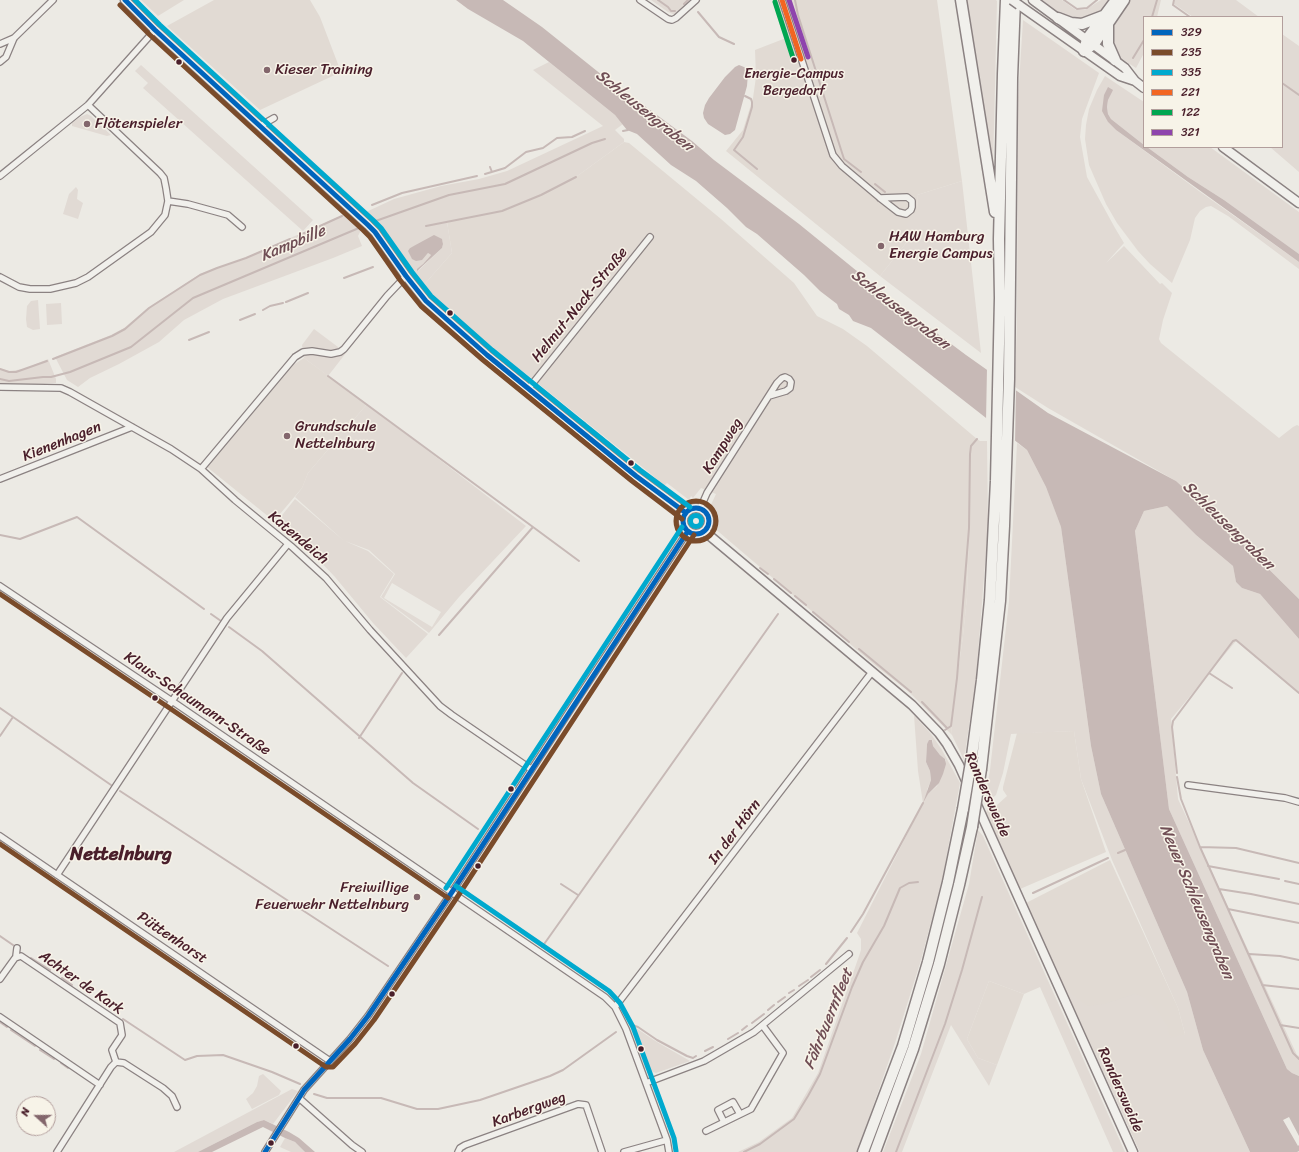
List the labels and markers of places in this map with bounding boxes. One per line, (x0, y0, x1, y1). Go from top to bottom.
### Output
marker: Energie-Campus Bergedorf (789, 55, 799, 65)
unlabelled marker (174, 57, 184, 67)
place label: Kieser Training (275, 61, 373, 79)
marker: Kieser Training (262, 65, 272, 75)
place label: Energie-Campus Bergedorf (744, 66, 844, 98)
place label: Flötenspieler (95, 115, 182, 133)
marker: Flötenspieler (82, 119, 92, 129)
place label: HAW Hamburg Energie Campus (889, 228, 993, 263)
marker: HAW Hamburg Energie Campus (876, 241, 886, 251)
unlabelled marker (445, 308, 455, 318)
place label: Grundschule Nettelnburg (295, 418, 376, 453)
marker: Grundschule Nettelnburg (282, 431, 292, 441)
unlabelled marker (626, 458, 636, 468)
unlabelled marker (150, 693, 160, 703)
unlabelled marker (506, 784, 516, 794)
unlabelled marker (473, 861, 483, 871)
place label: Freiwillige Feuerwehr Nettelnburg (255, 879, 409, 914)
marker: Freiwillige Feuerwehr Nettelnburg (412, 892, 422, 902)
unlabelled marker (387, 989, 397, 999)
unlabelled marker (291, 1041, 301, 1051)
unlabelled marker (636, 1044, 646, 1054)
unlabelled marker (266, 1138, 276, 1148)

